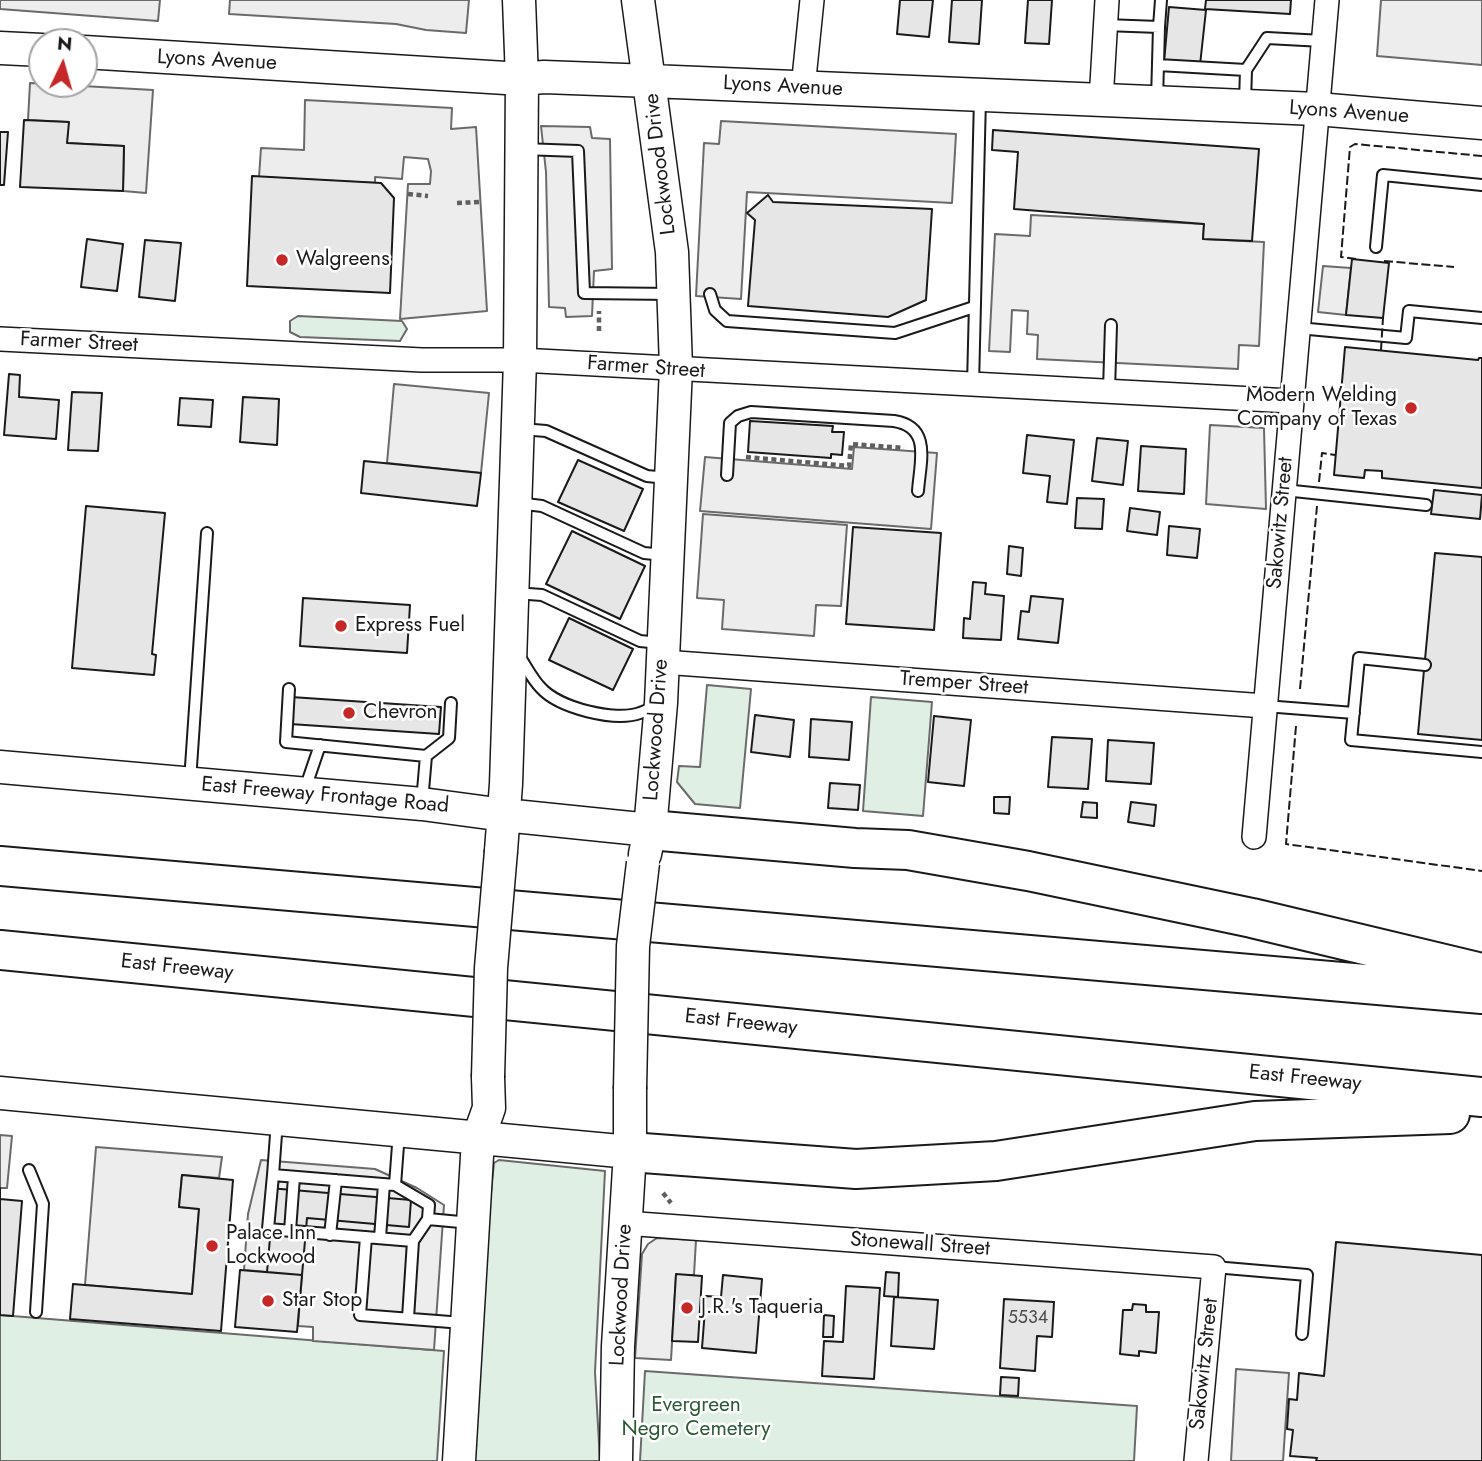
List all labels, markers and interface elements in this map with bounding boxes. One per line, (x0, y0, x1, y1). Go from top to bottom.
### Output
north arrow (28, 28, 98, 98)
text: N (56, 29, 73, 58)
street label: Lyons Avenue (156, 45, 278, 77)
street label: Lyons Avenue (722, 71, 844, 103)
street label: Lockwood Drive (640, 92, 682, 236)
street label: Lyons Avenue (1288, 96, 1410, 130)
place label: Walgreens (296, 247, 390, 273)
marker: Walgreens (274, 252, 290, 268)
street label: Farmer Street (19, 327, 139, 359)
street label: Farmer Street (586, 351, 706, 385)
place label: Modern Welding Company of Texas (1237, 383, 1397, 433)
marker: Modern Welding Company of Texas (1403, 400, 1419, 416)
street label: Sakowitz Street (1263, 456, 1299, 590)
place label: Express Fuel (355, 613, 465, 639)
marker: Express Fuel (333, 618, 349, 634)
street label: Lockwood Drive (639, 658, 675, 802)
street label: Tremper Street (899, 667, 1029, 701)
place label: Chevron (363, 700, 438, 726)
marker: Chevron (341, 705, 357, 721)
street label: East Freeway Frontage Road (200, 773, 450, 819)
street label: East Freeway (119, 950, 235, 986)
street label: East Freeway (683, 1005, 799, 1041)
street label: East Freeway (1247, 1061, 1363, 1097)
place label: Palace Inn Lockwood (226, 1221, 316, 1271)
street label: Lockwood Drive (606, 1223, 638, 1367)
street label: Stonewall Street (849, 1228, 991, 1262)
marker: Palace Inn Lockwood (204, 1238, 220, 1254)
place label: Star Stop (282, 1288, 362, 1314)
marker: Star Stop (260, 1293, 276, 1309)
place label: J.R.'s Taqueria (701, 1295, 823, 1321)
street label: Sakowitz Street (1186, 1297, 1224, 1431)
marker: J.R.'s Taqueria (679, 1300, 695, 1316)
house number: 5534 (1008, 1308, 1048, 1330)
park label: Evergreen Negro Cemetery (621, 1393, 771, 1443)

